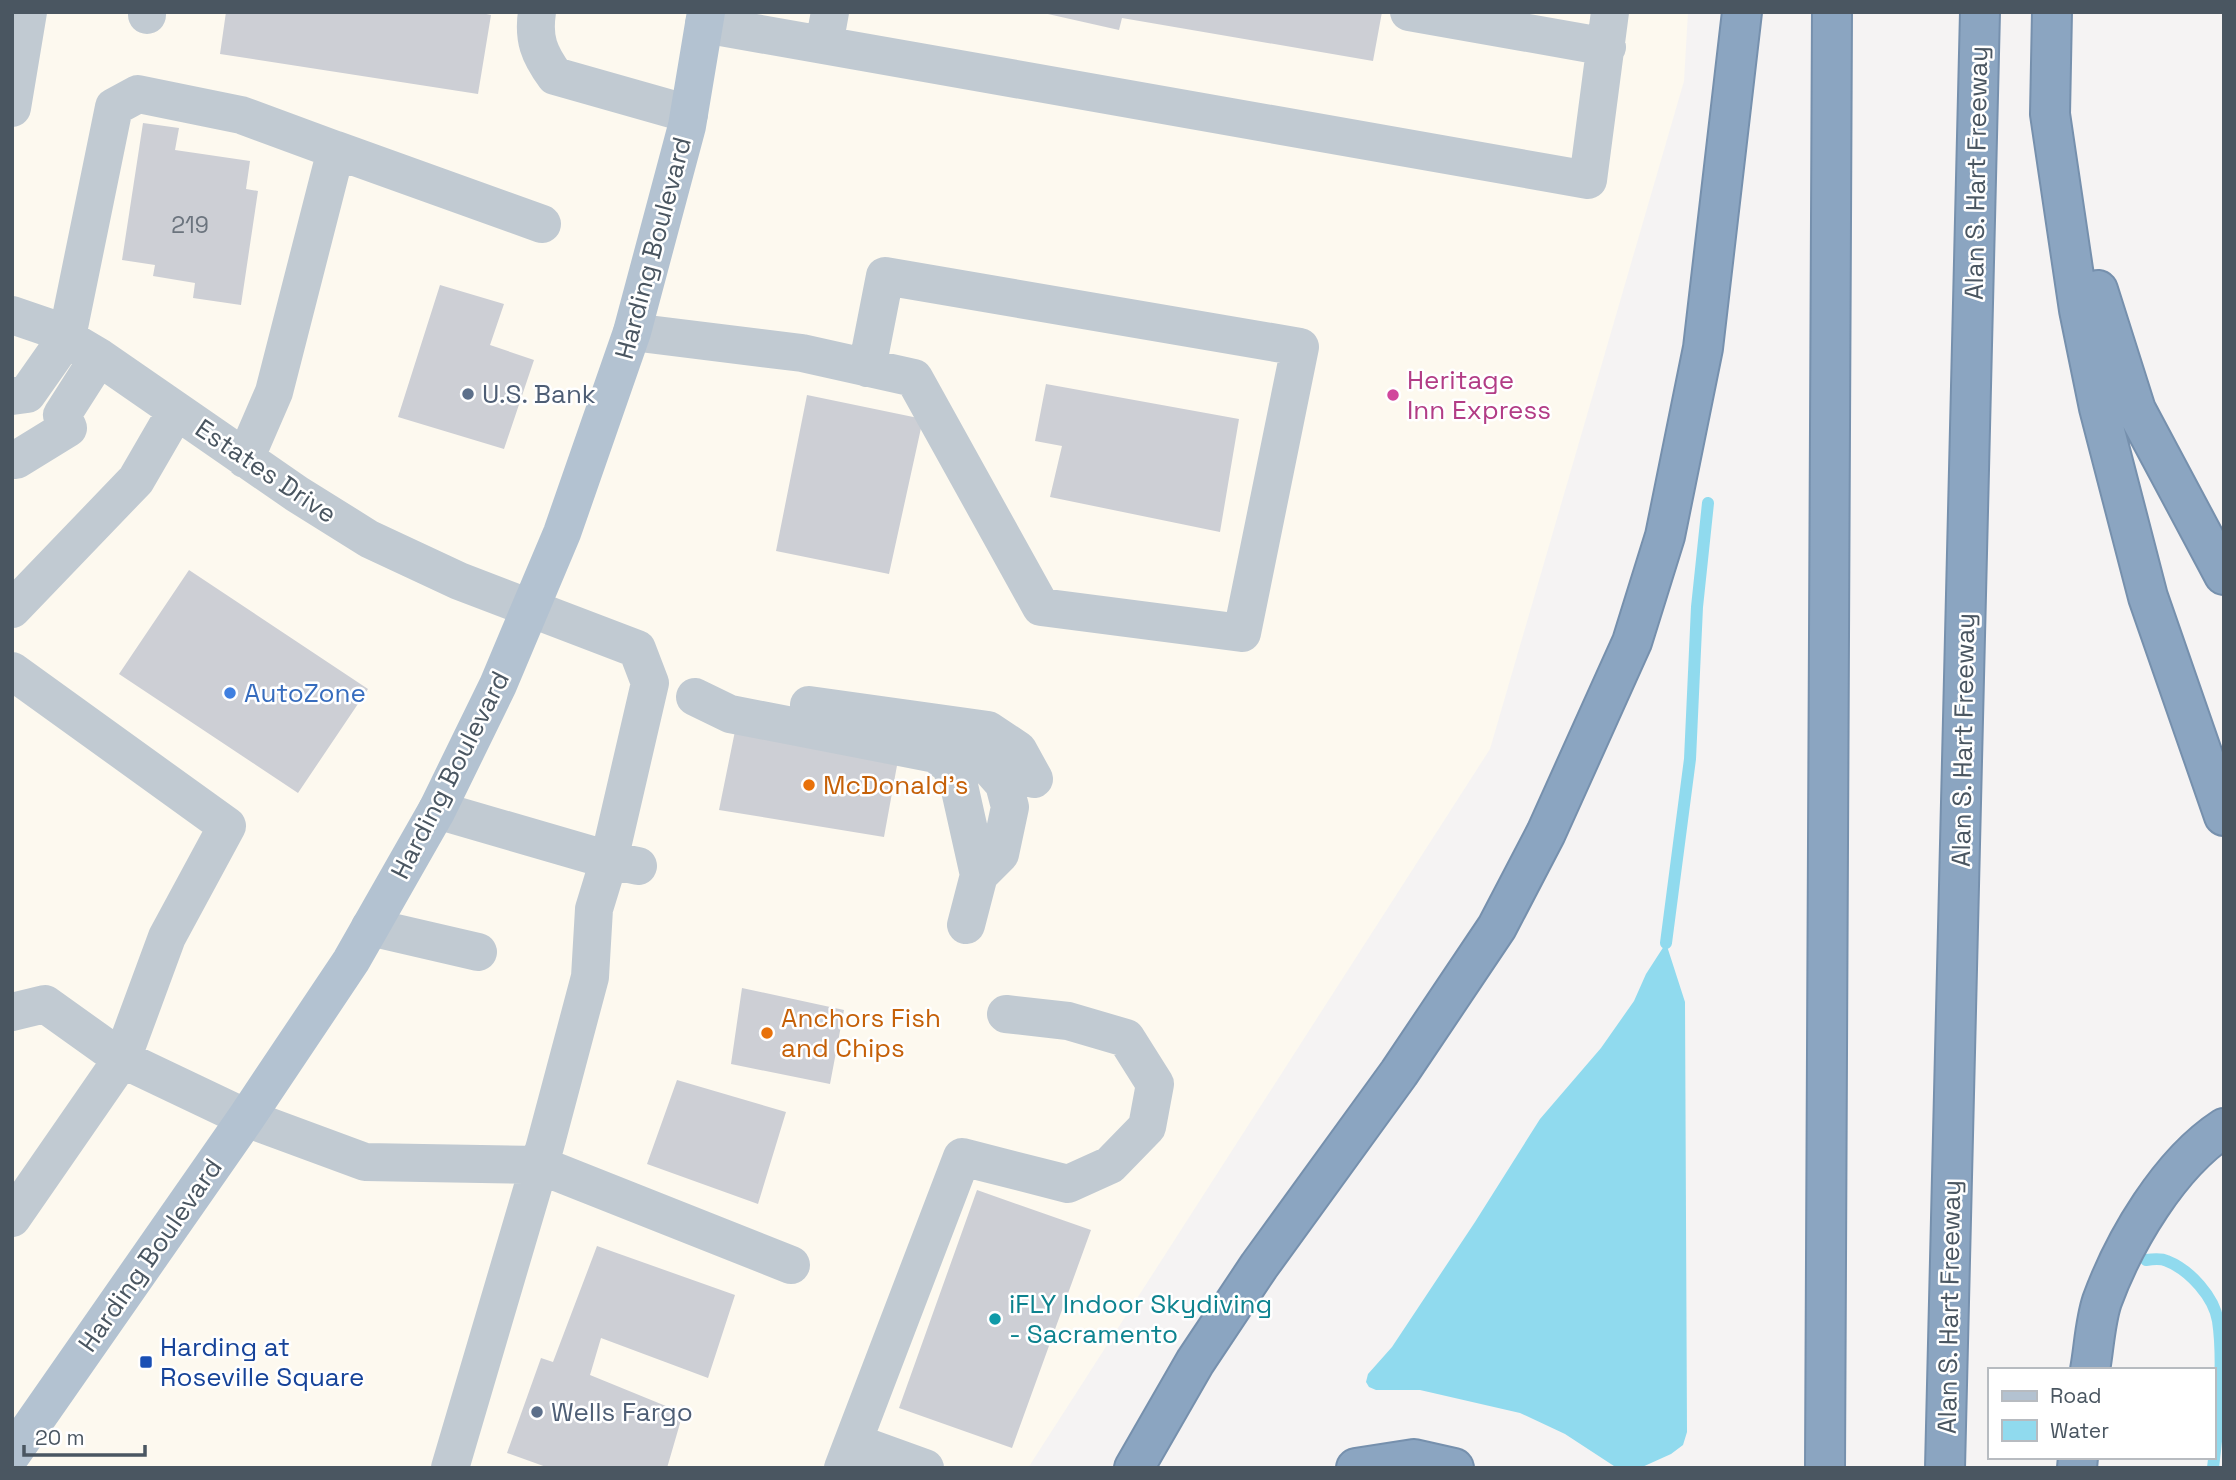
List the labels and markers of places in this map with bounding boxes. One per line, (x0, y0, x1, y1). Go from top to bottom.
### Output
place label: Heritage Inn Express (1407, 363, 1551, 427)
place label: U.S. Bank (482, 377, 596, 411)
marker: U.S. Bank (460, 386, 476, 402)
marker: Heritage Inn Express (1385, 387, 1401, 403)
place label: AutoZone (244, 676, 366, 710)
marker: AutoZone (222, 685, 238, 701)
place label: McDonald's (823, 768, 968, 802)
marker: McDonald's (801, 777, 817, 793)
place label: Anchors Fish and Chips (781, 1001, 941, 1065)
marker: Anchors Fish and Chips (759, 1025, 775, 1041)
place label: iFLY Indoor Skydiving - Sacramento (1009, 1287, 1272, 1351)
marker: iFLY Indoor Skydiving - Sacramento (987, 1311, 1003, 1327)
place label: Harding at Roseville Square (160, 1330, 365, 1394)
marker: Harding at Roseville Square (138, 1354, 154, 1370)
place label: Wells Fargo (551, 1395, 693, 1429)
marker: Wells Fargo (529, 1404, 545, 1420)

